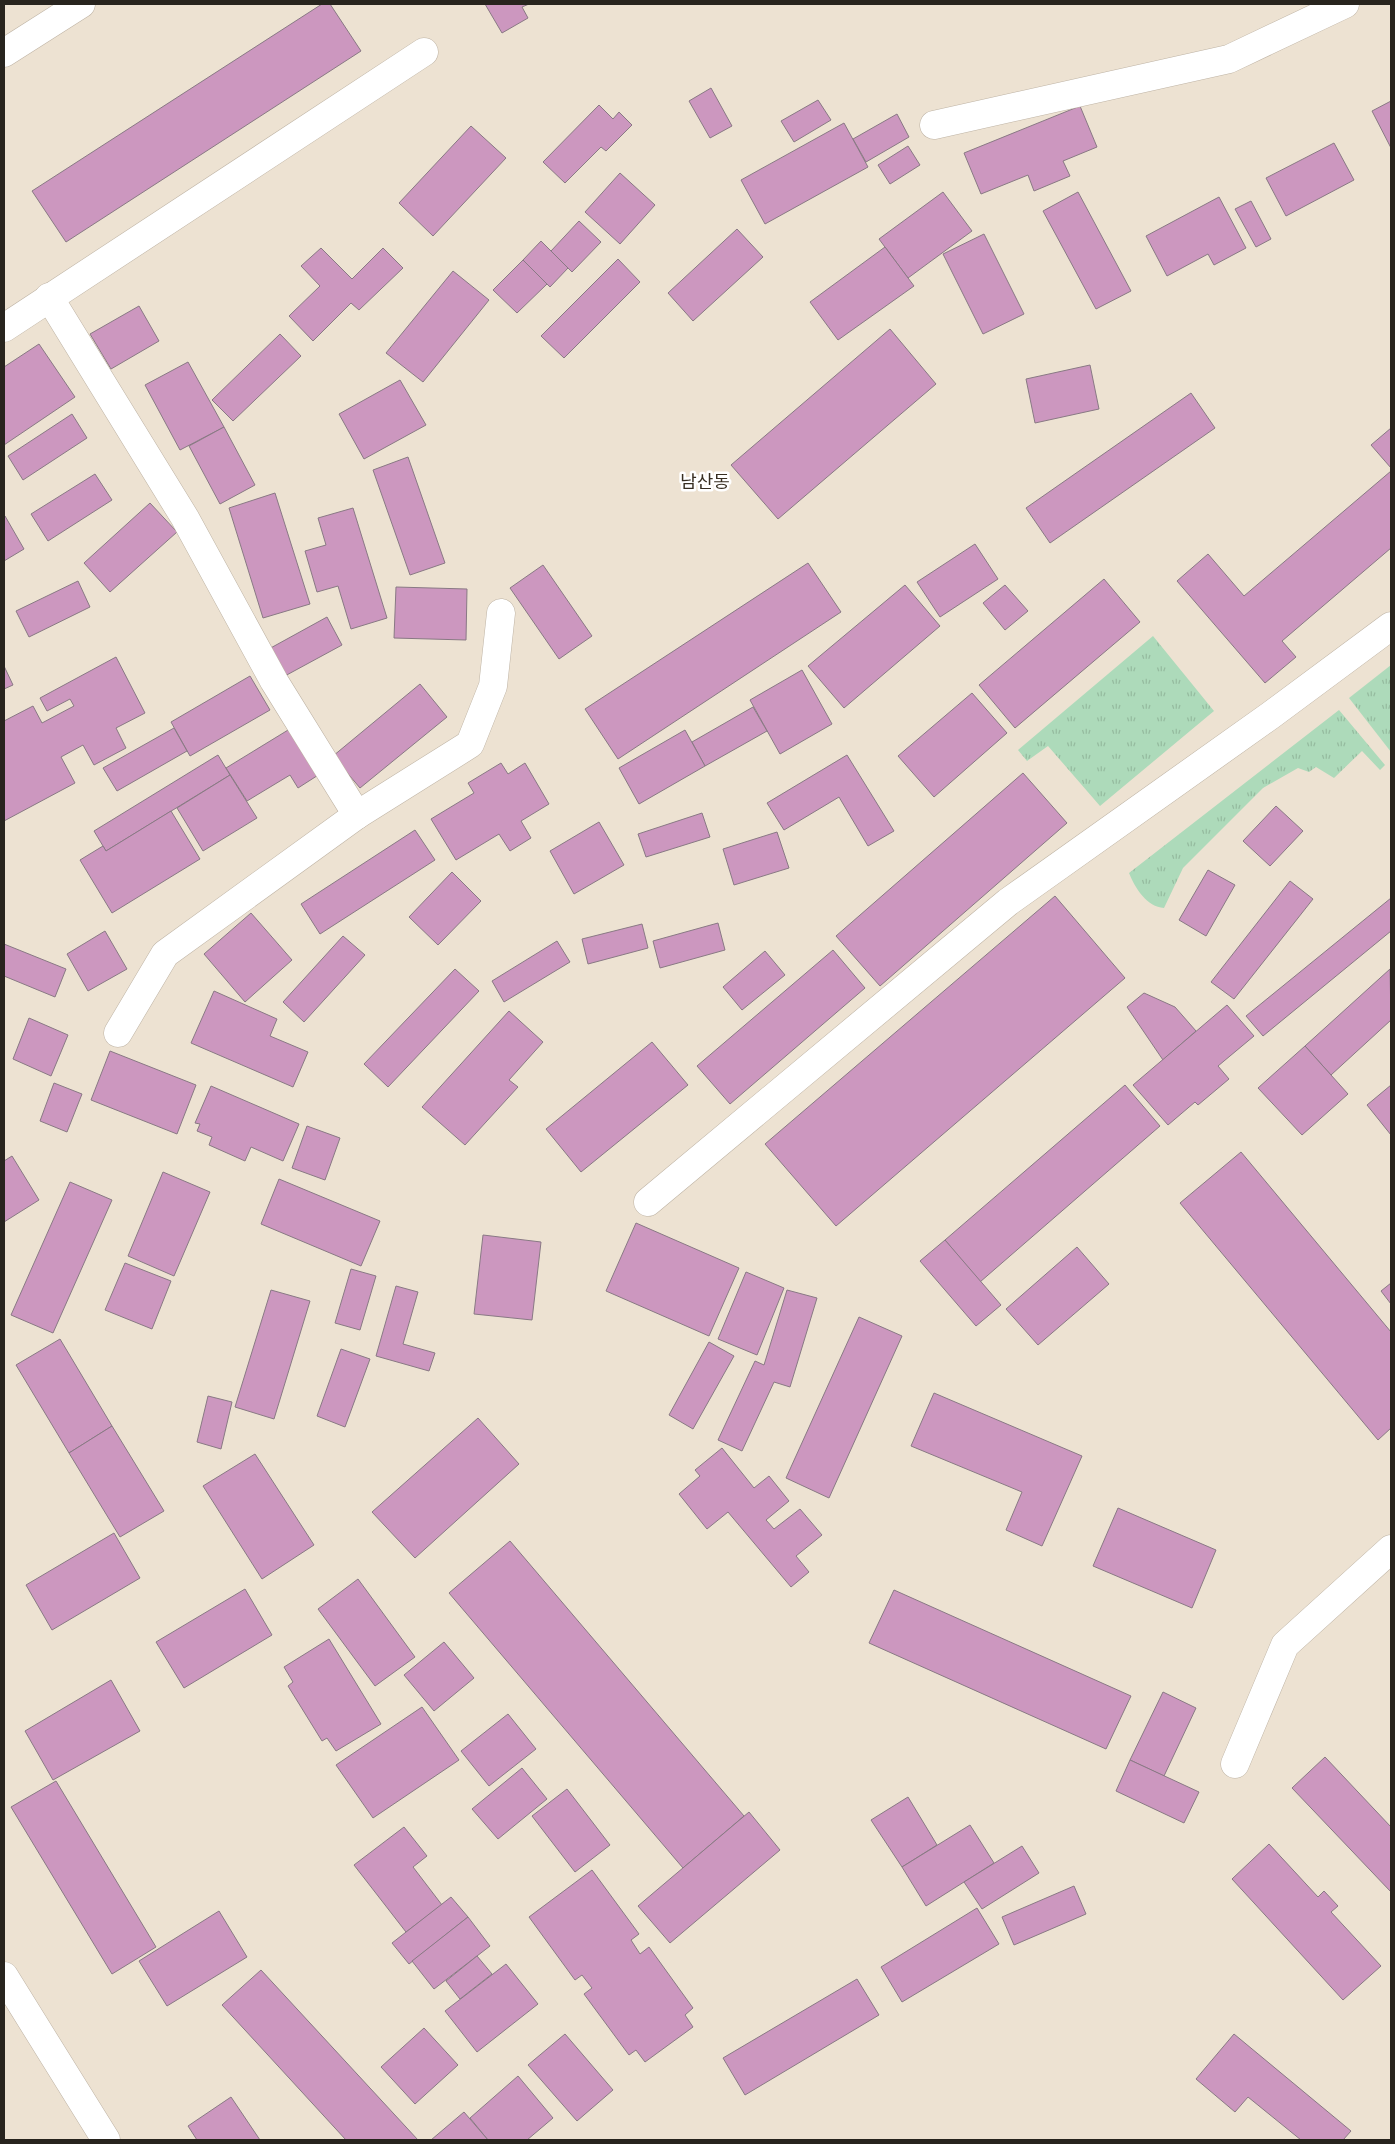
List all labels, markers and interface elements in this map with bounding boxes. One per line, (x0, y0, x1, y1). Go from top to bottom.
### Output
district label: 남산동 (680, 470, 730, 493)

